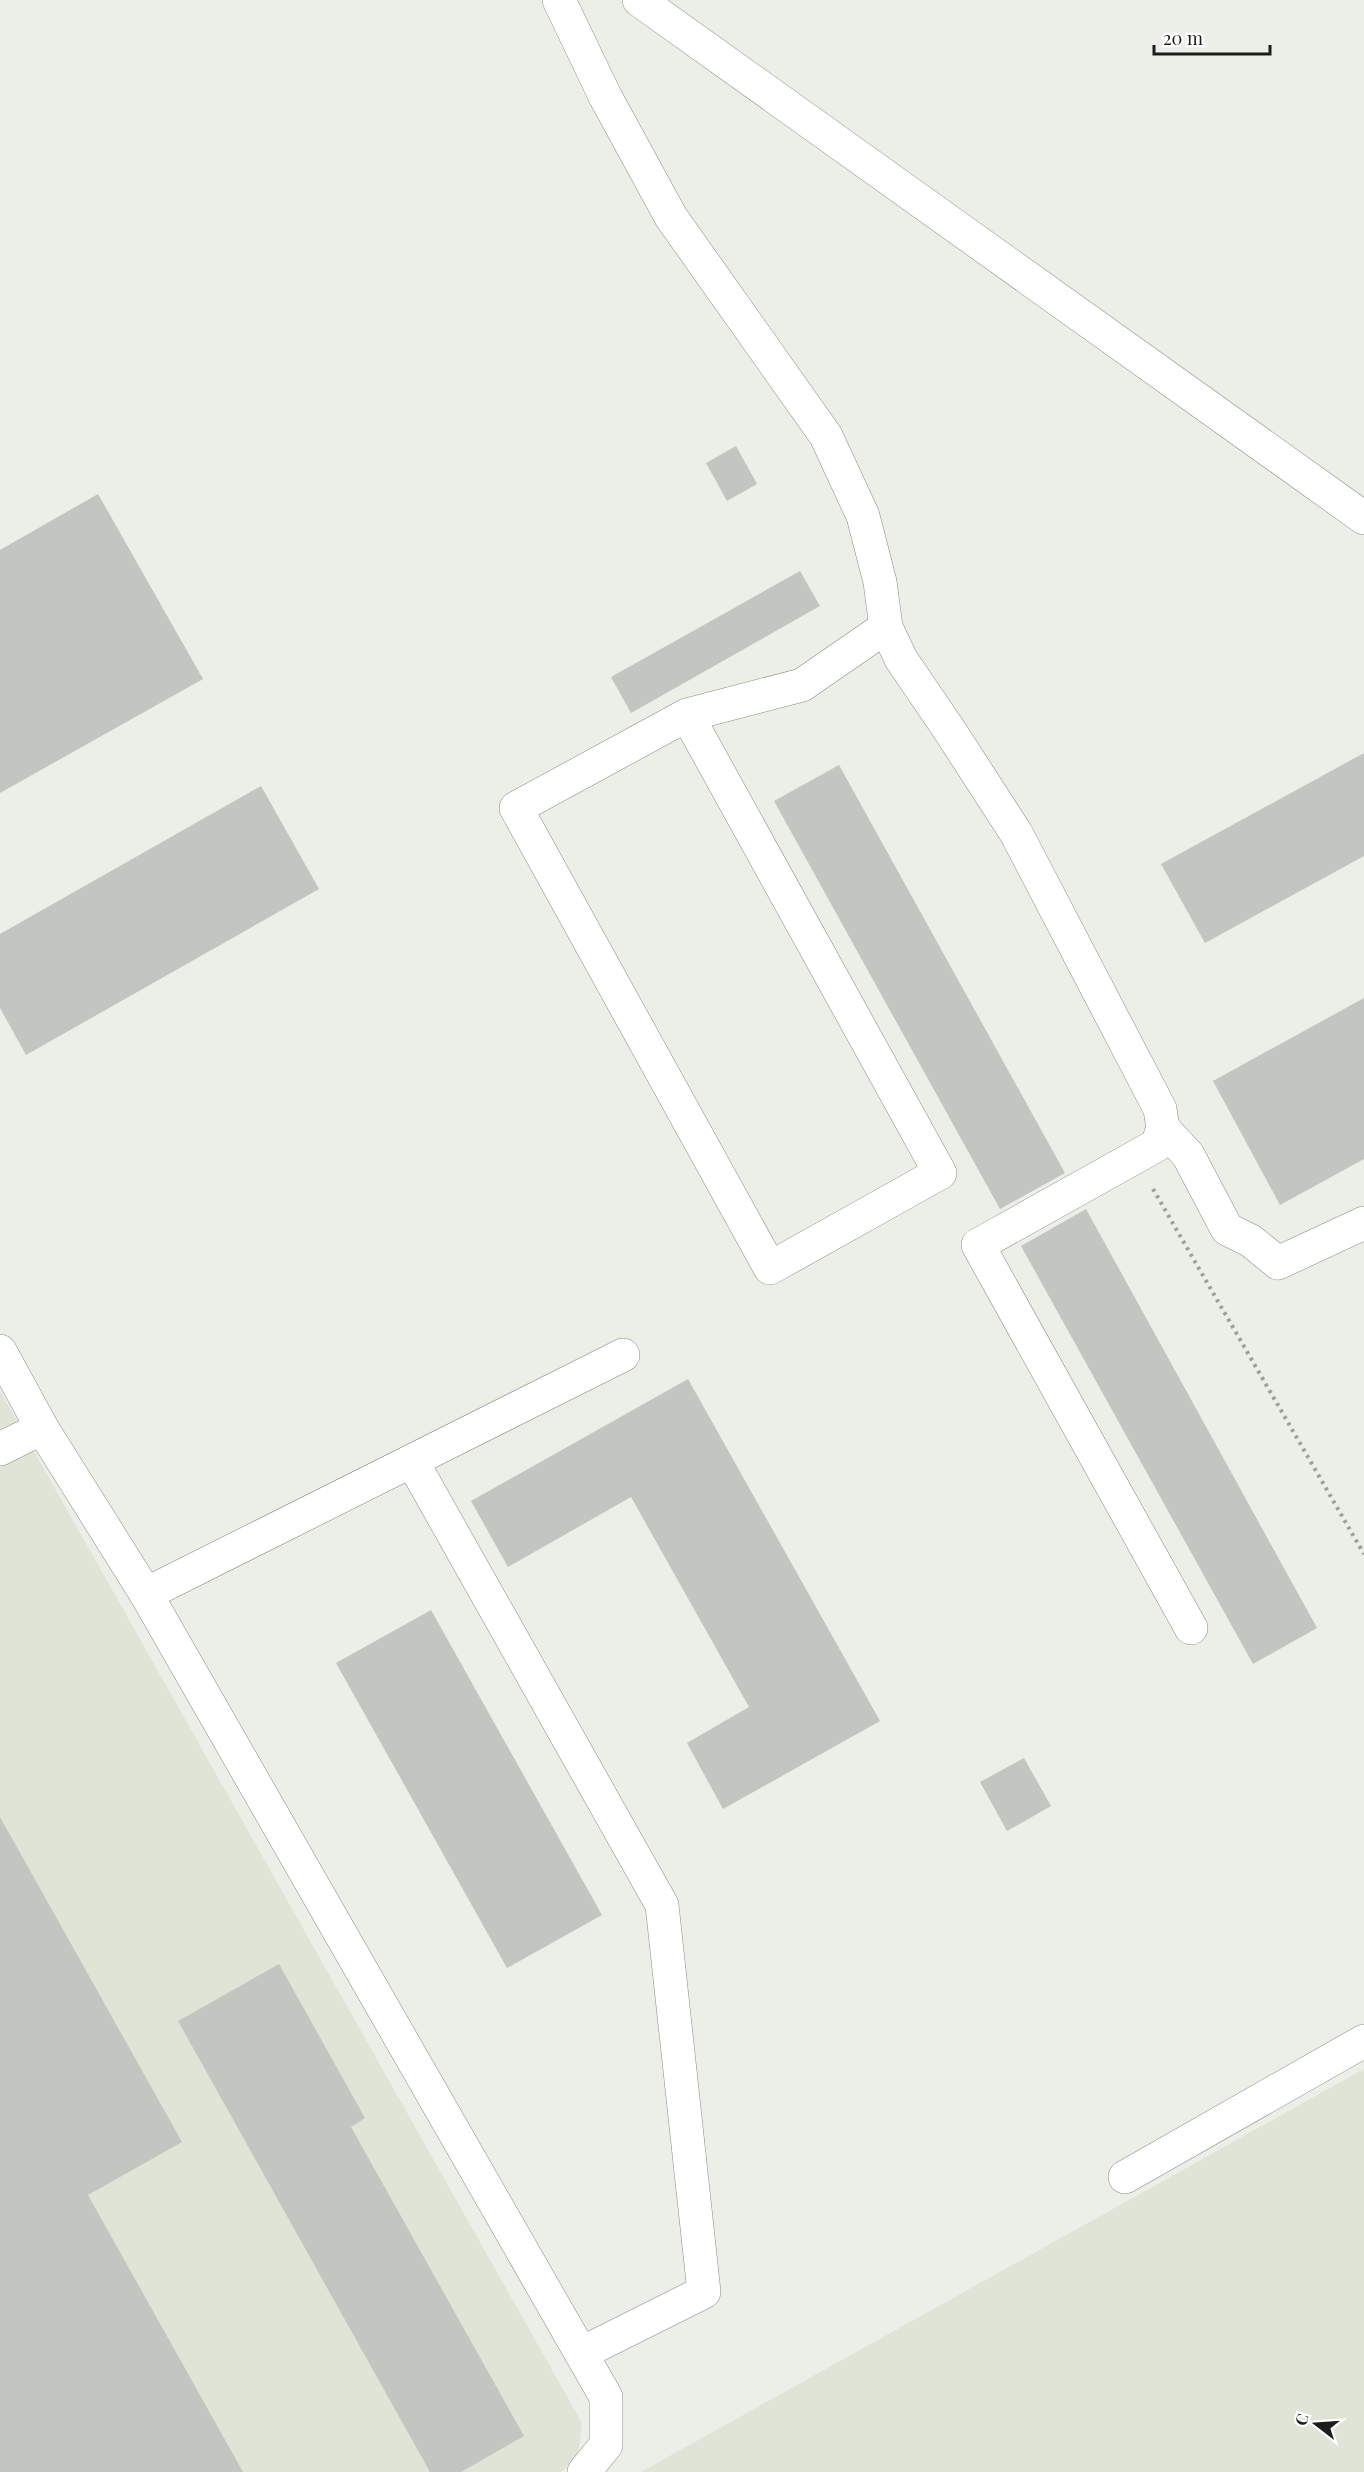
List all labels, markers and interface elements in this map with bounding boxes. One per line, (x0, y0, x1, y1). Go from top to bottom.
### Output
scale bar (1154, 18, 1270, 56)
text: 20 m (1163, 26, 1203, 50)
north arrow (1286, 2394, 1346, 2454)
text: С (1289, 2411, 1313, 2428)

